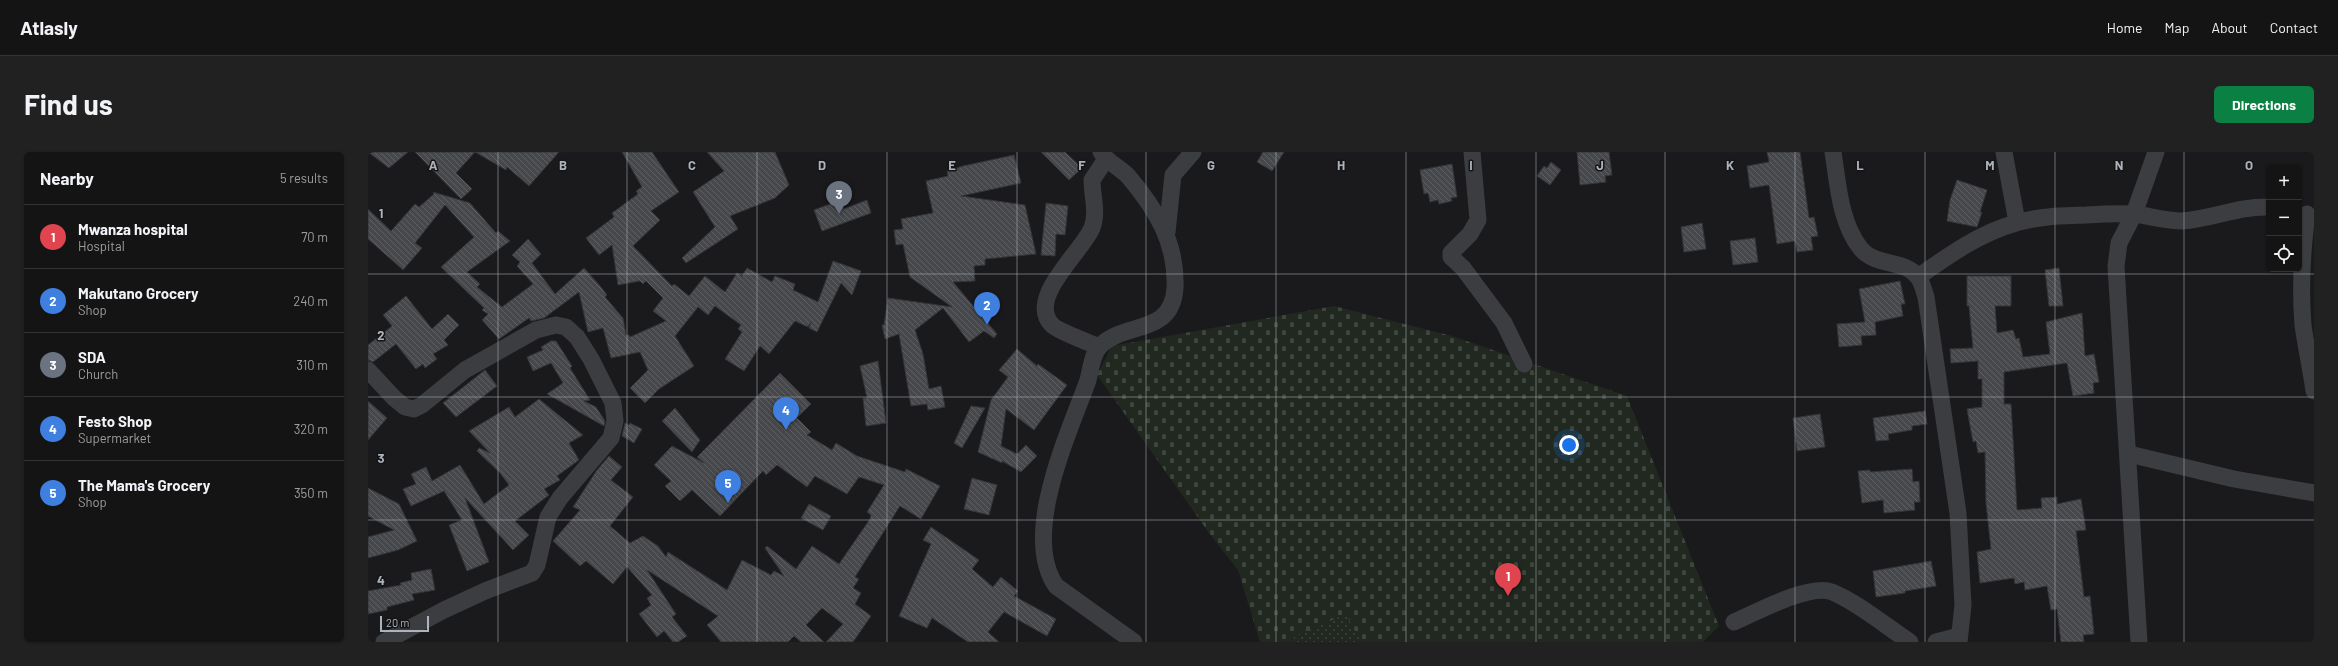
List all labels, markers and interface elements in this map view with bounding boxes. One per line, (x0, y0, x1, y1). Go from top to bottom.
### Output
text: Atlasly (20, 16, 78, 39)
text: Home (2107, 19, 2143, 36)
text: Map (2165, 19, 2189, 36)
text: About (2211, 19, 2248, 36)
text: Contact (2270, 19, 2318, 36)
button: Directions (2214, 86, 2314, 123)
text: Find us (24, 87, 113, 121)
text: A (429, 157, 438, 173)
text: B (559, 157, 567, 173)
text: C (688, 157, 696, 173)
text: D (818, 157, 826, 173)
text: E (948, 157, 956, 173)
text: F (1078, 157, 1086, 173)
text: G (1207, 157, 1215, 173)
text: H (1337, 157, 1345, 173)
text: I (1469, 157, 1473, 173)
text: J (1596, 157, 1604, 173)
text: K (1726, 157, 1734, 173)
text: L (1856, 157, 1864, 173)
text: M (1985, 157, 1995, 173)
text: N (2115, 157, 2123, 173)
text: O (2245, 157, 2253, 173)
map controls (2266, 164, 2302, 272)
button: + (2266, 164, 2302, 200)
text: Nearby (40, 168, 94, 188)
text: 5 results (280, 170, 328, 186)
pin: 3 (826, 181, 852, 214)
button: − (2266, 200, 2302, 236)
text: 1 (379, 205, 383, 221)
text: Mwanza hospital (78, 220, 188, 238)
text: 1 (51, 229, 55, 245)
text: 70 m (301, 229, 328, 245)
button: locate (2266, 236, 2302, 272)
text: Hospital (78, 238, 125, 254)
text: Makutano Grocery (78, 284, 199, 302)
pin: 2 (974, 292, 1000, 325)
text: 2 (49, 293, 57, 309)
text: 240 m (293, 293, 328, 309)
text: Shop (78, 302, 107, 318)
text: 2 (377, 327, 385, 343)
text: SDA (78, 348, 106, 366)
text: 3 (49, 357, 57, 373)
text: 310 m (296, 357, 328, 373)
text: Church (78, 366, 118, 382)
pin: 4 (773, 397, 799, 430)
text: Festo Shop (78, 412, 152, 430)
text: 4 (49, 421, 57, 437)
text: 320 m (294, 421, 328, 437)
text: Supermarket (78, 430, 151, 446)
your location (1559, 435, 1579, 455)
text: 3 (377, 450, 385, 466)
pin: 5 (715, 470, 741, 503)
text: The Mama's Grocery (78, 476, 210, 494)
text: 5 (49, 485, 57, 501)
text: 350 m (294, 485, 328, 501)
text: Shop (78, 494, 107, 510)
pin: 1 (1495, 563, 1521, 596)
text: 4 (377, 572, 385, 588)
scale bar (380, 614, 429, 633)
text: 20 m (386, 616, 409, 629)

